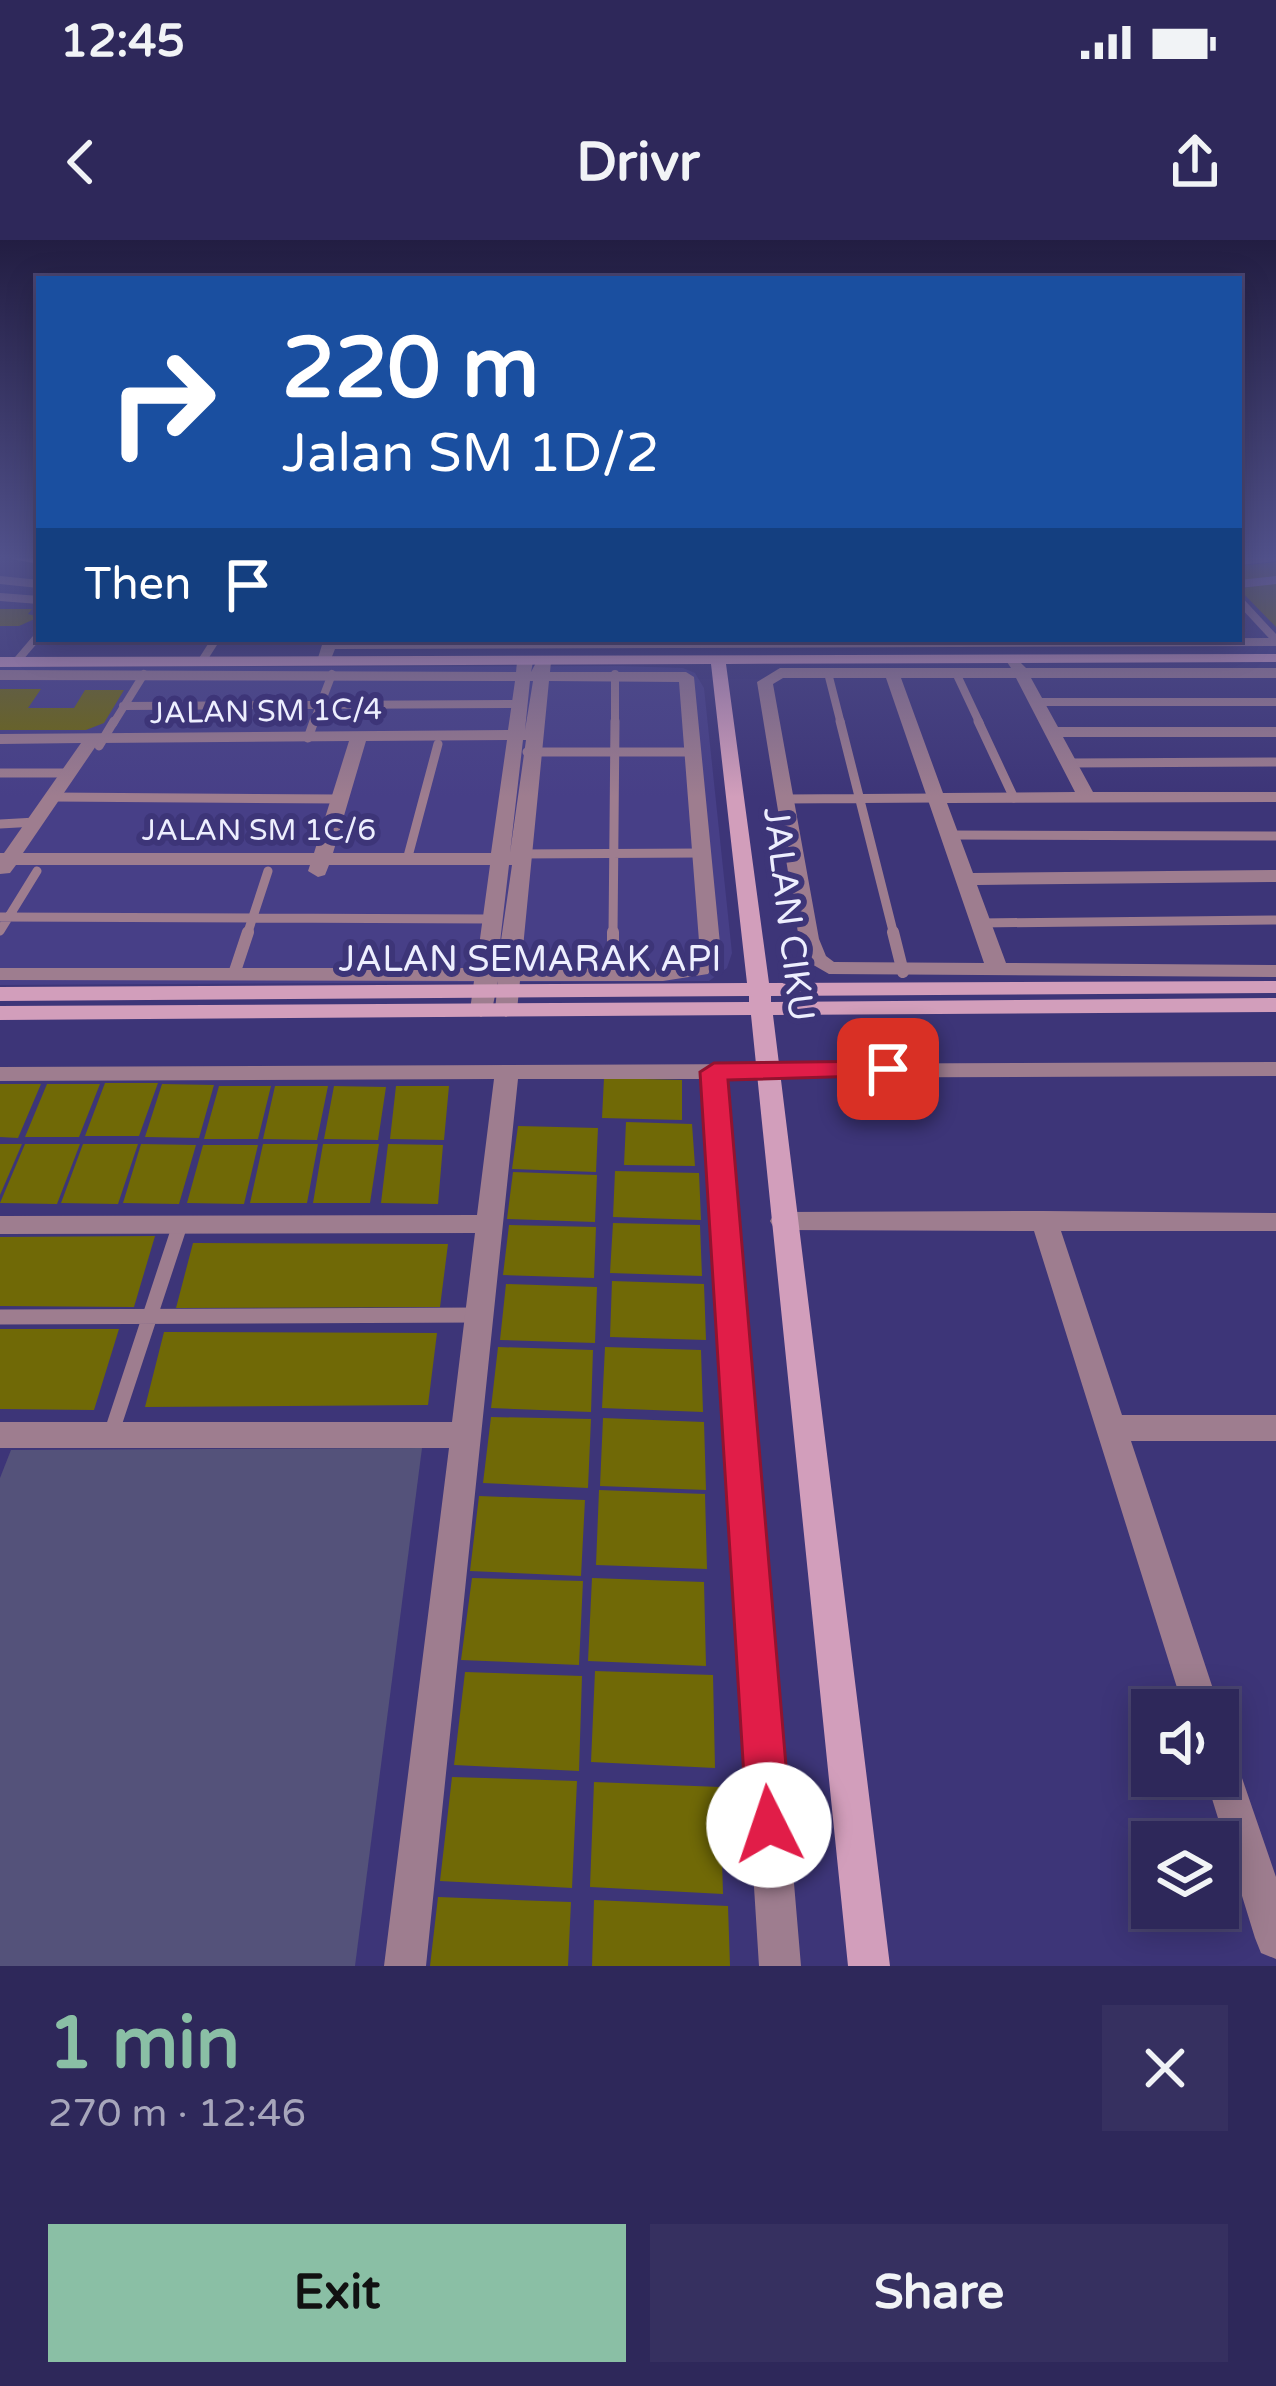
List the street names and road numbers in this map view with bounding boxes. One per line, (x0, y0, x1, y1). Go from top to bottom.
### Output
street label: JALAN SM 1C/4 (149, 691, 383, 732)
street label: JALAN CIKU (754, 805, 823, 1024)
street label: JALAN SM 1C/6 (142, 812, 376, 849)
street label: JALAN SEMARAK API (339, 938, 721, 981)

